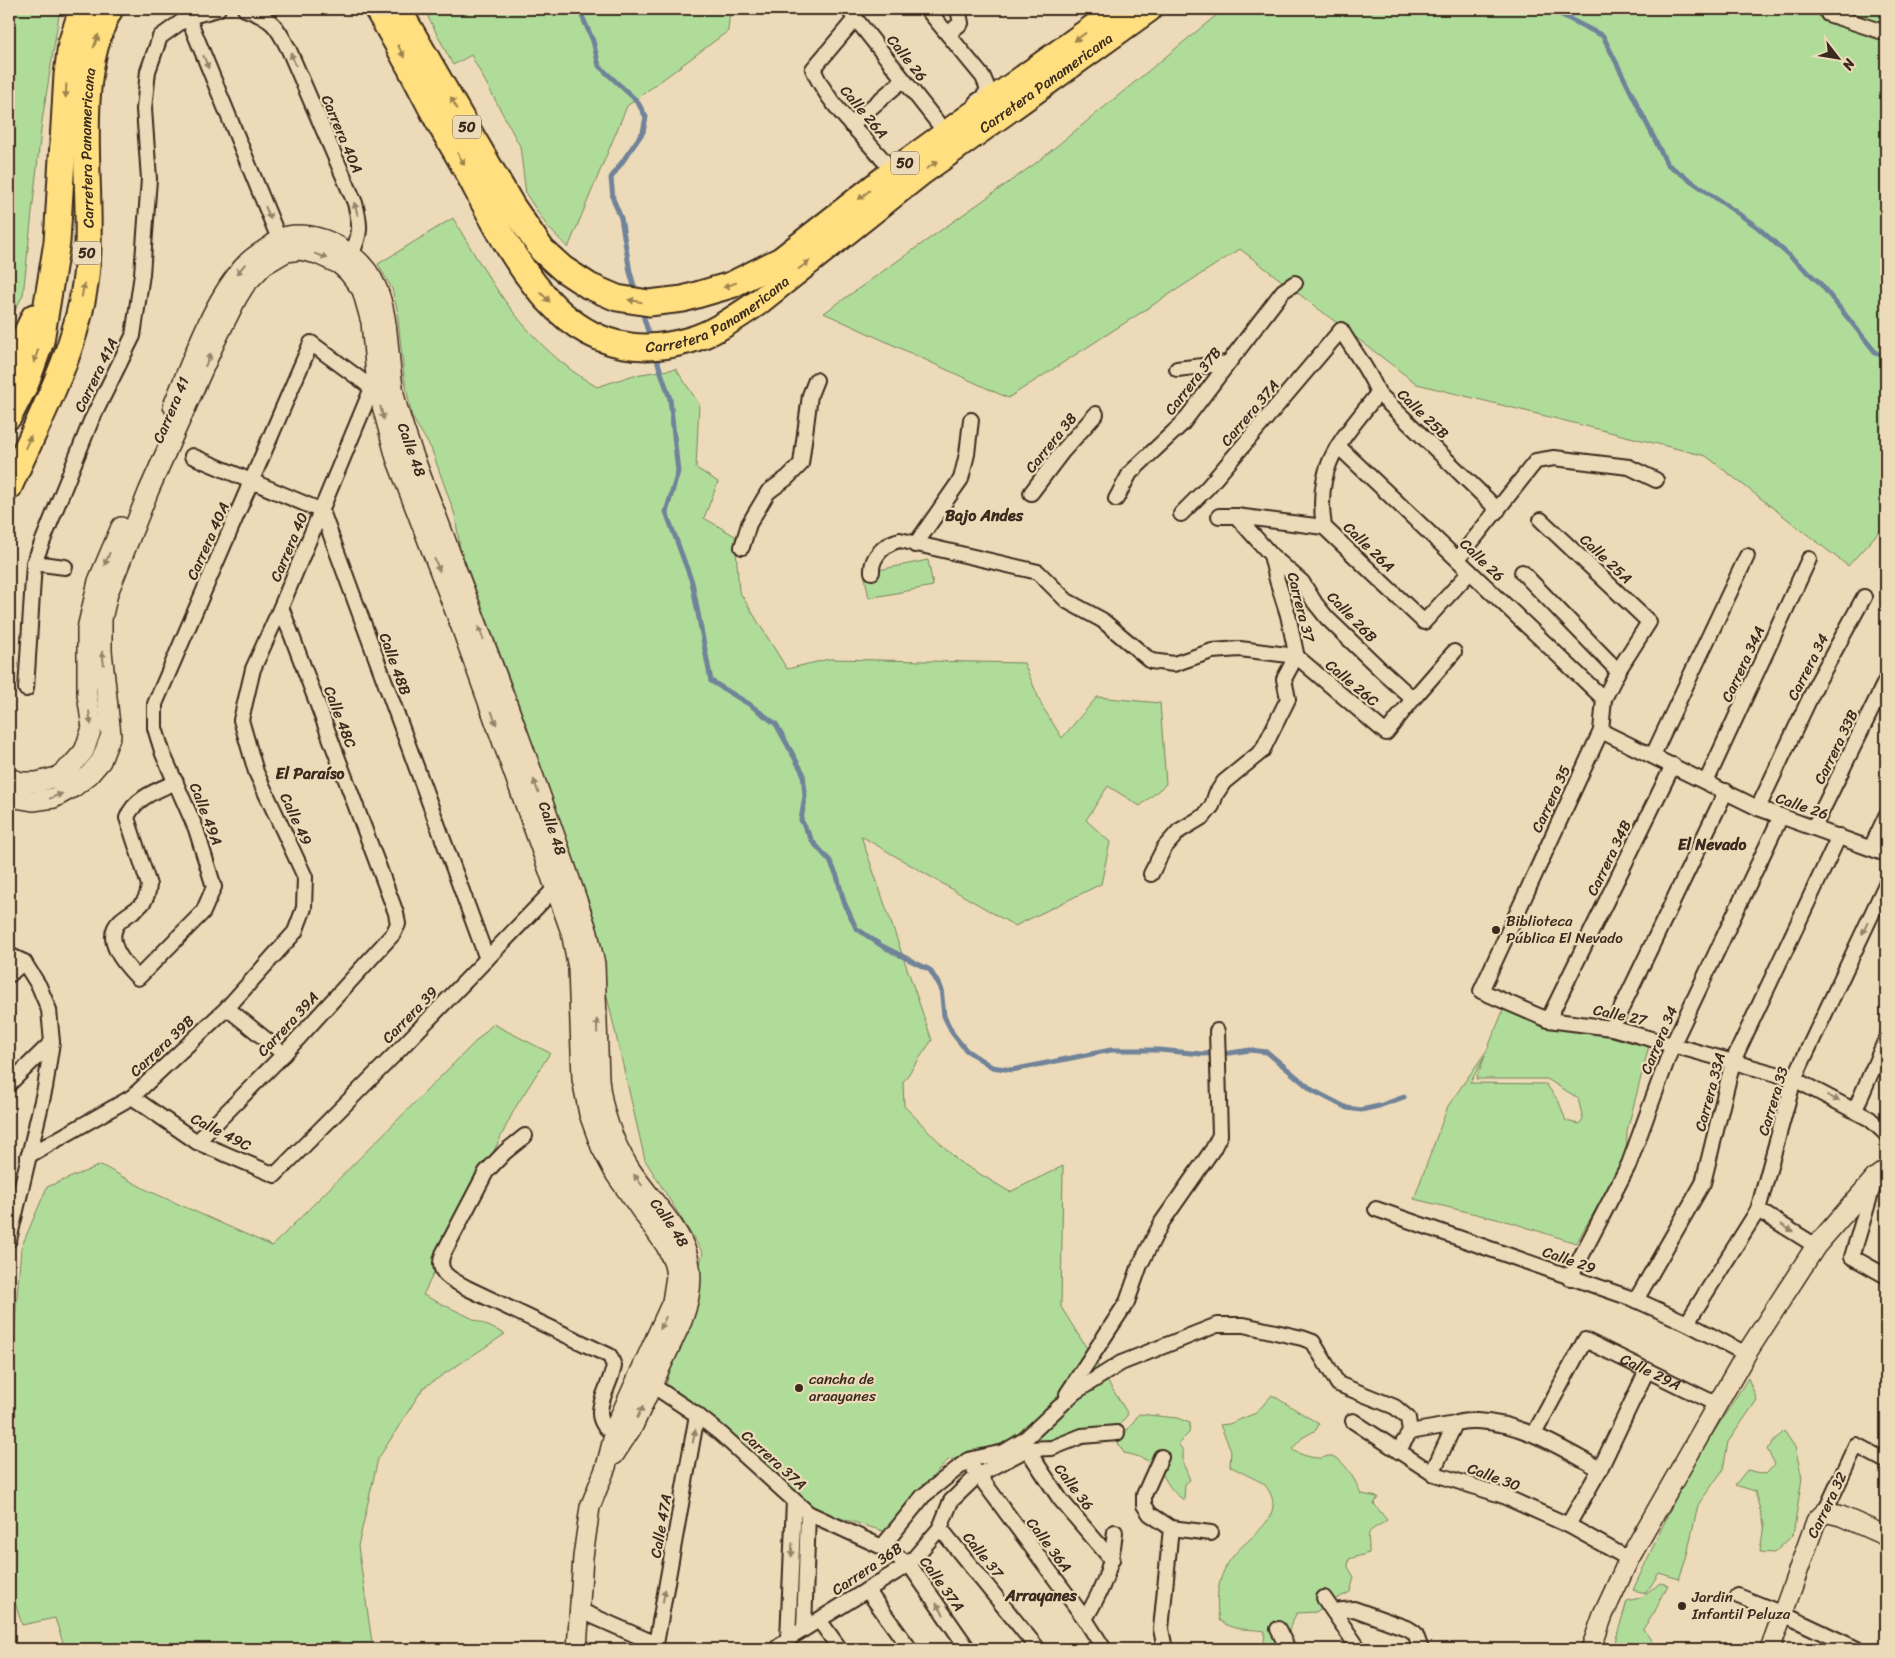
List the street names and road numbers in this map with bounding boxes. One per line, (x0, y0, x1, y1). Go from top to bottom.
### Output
street label: Carretera Panamericana (973, 25, 1119, 140)
street label: Calle 26 (880, 29, 934, 87)
street label: Carretera Panamericana (73, 65, 104, 228)
street label: Calle 26A (833, 79, 895, 145)
street label: Carrera 40A (314, 91, 370, 177)
road number: 50 (453, 115, 481, 138)
road number: 50 (891, 152, 919, 174)
road number: 50 (73, 242, 101, 264)
street label: Carretera Panamericana (645, 269, 796, 360)
street label: Carrera 41A (67, 333, 125, 417)
street label: Carrera 37B (1158, 341, 1228, 421)
street label: Carrera 41 (145, 373, 197, 447)
street label: Carrera 37A (1214, 374, 1286, 452)
street label: Calle 25B (1391, 382, 1456, 446)
street label: Carrera 38 (1018, 407, 1084, 479)
street label: Calle 48 (390, 419, 433, 480)
street label: Carrera 40A (179, 498, 237, 584)
street label: Carrera 40 (263, 508, 315, 586)
street label: Calle 26A (1337, 515, 1401, 579)
street label: Calle 25A (1573, 527, 1639, 591)
street label: Calle 26 (1453, 532, 1511, 588)
street label: Carrera 37 (1280, 569, 1323, 646)
street label: Calle 26B (1321, 585, 1384, 649)
street label: Carrera 34A (1714, 621, 1772, 707)
street label: Calle 48B (372, 629, 419, 699)
street label: Carrera 34 (1780, 629, 1836, 705)
street label: Calle 26C (1319, 653, 1385, 714)
street label: Calle 48C (316, 682, 364, 753)
street label: Carrera 33B (1807, 705, 1866, 789)
street label: Carrera 35 (1524, 761, 1578, 837)
street label: Calle 49A (182, 779, 230, 849)
street label: Calle 26 (1772, 785, 1832, 827)
street label: Calle 49 (272, 788, 320, 850)
street label: Calle 48 (531, 798, 574, 859)
street label: Carrera 34B (1579, 815, 1639, 900)
street label: Carrera 39 (376, 980, 444, 1050)
street label: Carrera 39A (251, 985, 325, 1063)
street label: Calle 27 (1591, 997, 1651, 1034)
street label: Carrera 34 (1633, 1002, 1685, 1078)
street label: Carrera 39B (123, 1008, 201, 1083)
street label: Carrera 33A (1687, 1050, 1733, 1134)
street label: Carrera 33 (1750, 1063, 1796, 1139)
street label: Calle 49C (186, 1106, 256, 1159)
street label: Calle 48 (643, 1192, 696, 1252)
street label: Calle 29 (1539, 1239, 1599, 1281)
street label: Calle 29A (1616, 1346, 1685, 1398)
street label: Carrera 37A (735, 1423, 813, 1497)
street label: Calle 30 (1464, 1455, 1524, 1499)
street label: Calle 36 (1047, 1458, 1101, 1516)
street label: Carrera 32 (1800, 1467, 1854, 1543)
street label: Calle 47A (643, 1492, 679, 1560)
street label: Calle 36A (1019, 1512, 1079, 1578)
street label: Calle 37 (956, 1526, 1011, 1585)
street label: Carrera 36B (826, 1535, 908, 1602)
street label: Calle 37A (913, 1551, 971, 1617)

